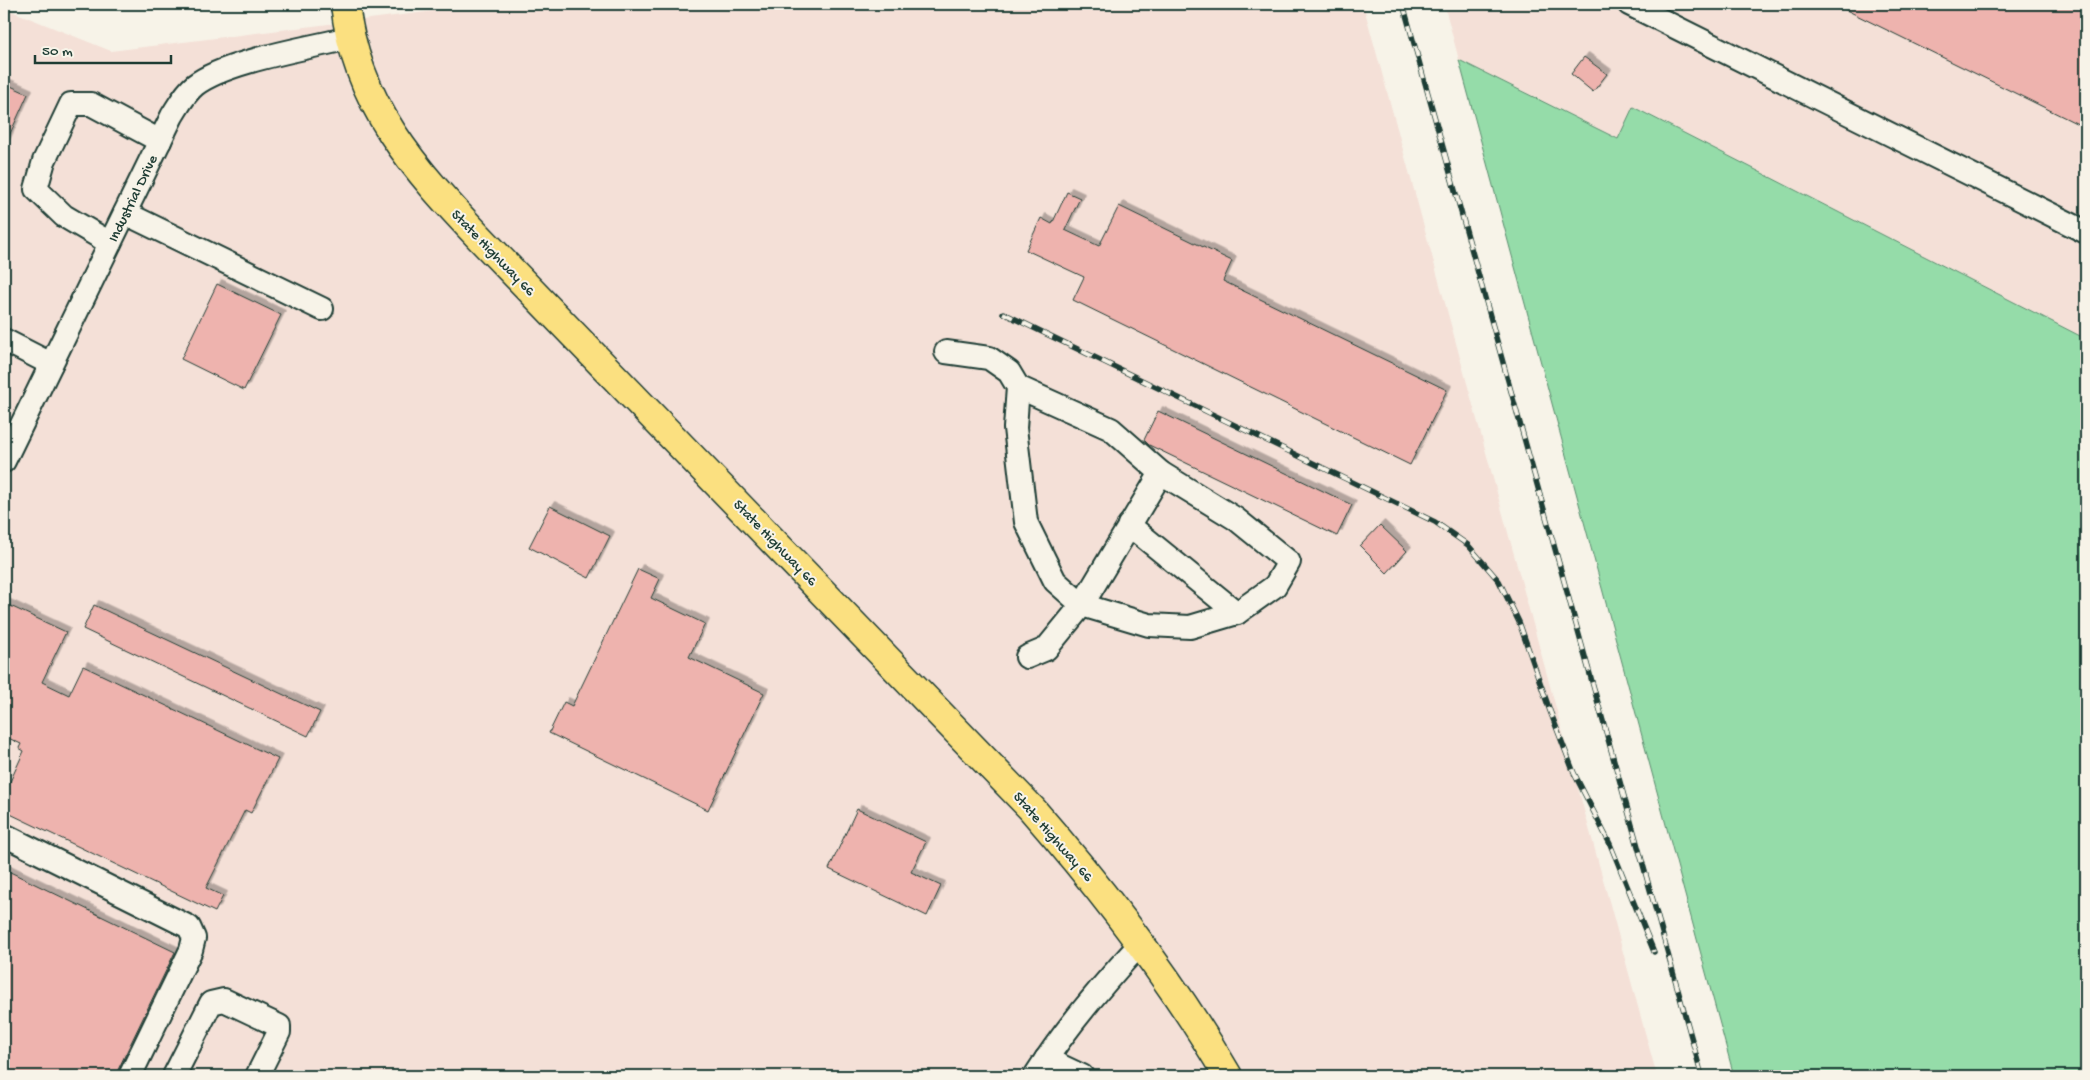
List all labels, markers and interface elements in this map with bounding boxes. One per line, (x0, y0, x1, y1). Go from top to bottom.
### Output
scale bar (35, 32, 171, 64)
text: 50 m (42, 43, 73, 61)
street label: Industrial Drive (105, 152, 163, 245)
street label: State Highway 66 (447, 206, 539, 301)
street label: State Highway 66 (729, 496, 821, 591)
street label: State Highway 66 (1009, 789, 1097, 886)

